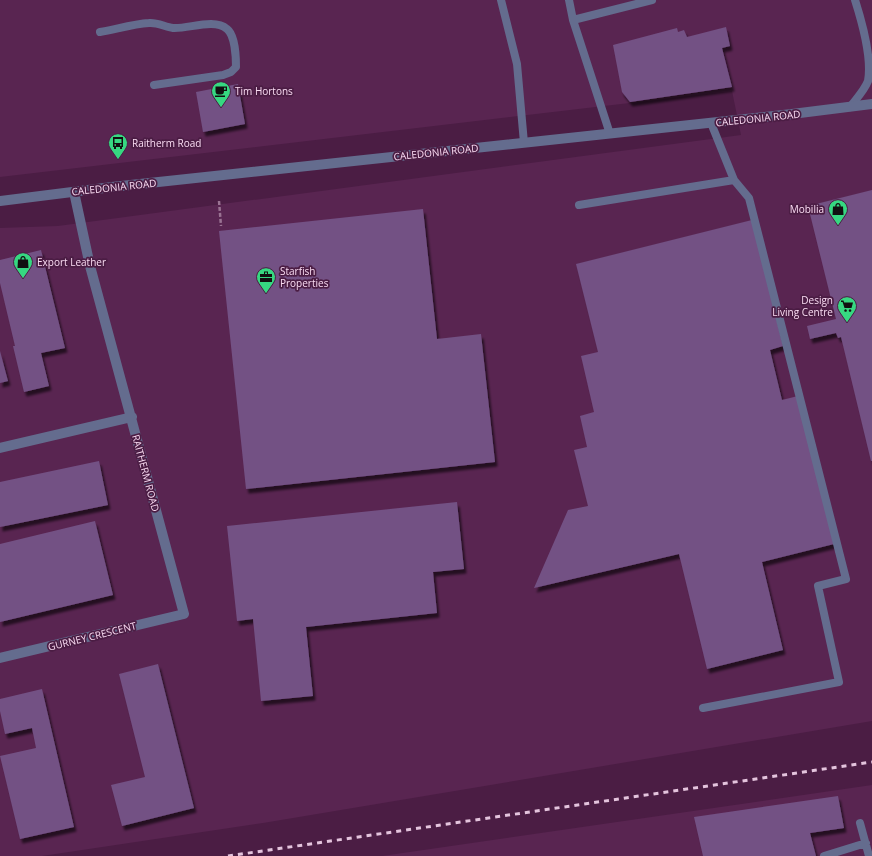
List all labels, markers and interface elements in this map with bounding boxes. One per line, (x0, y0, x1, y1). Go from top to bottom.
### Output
cafe icon: Tim Hortons (210, 80, 232, 108)
place label: Tim Hortons (235, 84, 293, 98)
street label: CALEDONIA ROAD (715, 107, 801, 129)
bus stop icon: Raitherm Road (107, 132, 129, 160)
place label: Raitherm Road (132, 136, 201, 150)
street label: CALEDONIA ROAD (393, 141, 479, 163)
street label: CALEDONIA ROAD (71, 176, 157, 198)
shop icon: Mobilia (827, 198, 849, 226)
place label: Mobilia (790, 202, 824, 216)
shop icon: Export Leather (12, 251, 34, 279)
place label: Export Leather (37, 255, 106, 269)
place label: Starfish Properties (280, 264, 329, 290)
office icon: Starfish Properties (255, 266, 277, 294)
place label: Design Living Centre (772, 293, 833, 319)
supermarket icon: Design Living Centre (836, 295, 858, 323)
street label: RAITHERM ROAD (129, 433, 163, 513)
street label: GURNEY CRESCENT (46, 618, 138, 654)

